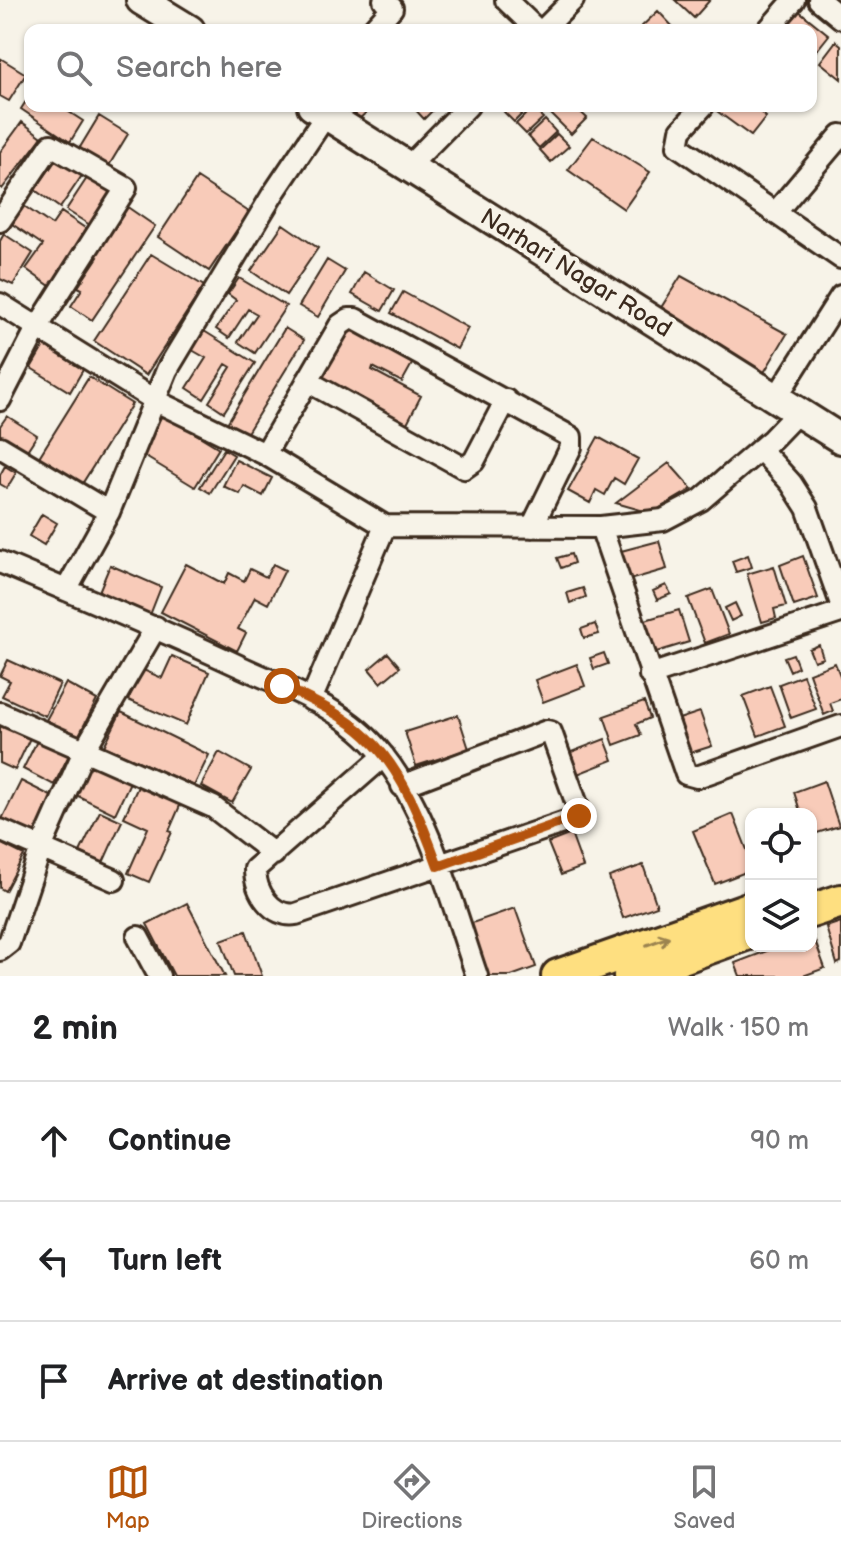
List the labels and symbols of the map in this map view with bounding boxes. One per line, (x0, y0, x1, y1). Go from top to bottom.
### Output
street label: Narhari Nagar Road (475, 202, 677, 344)
route start (264, 668, 300, 704)
route end (561, 798, 597, 834)
one-way arrow (646, 932, 671, 947)

